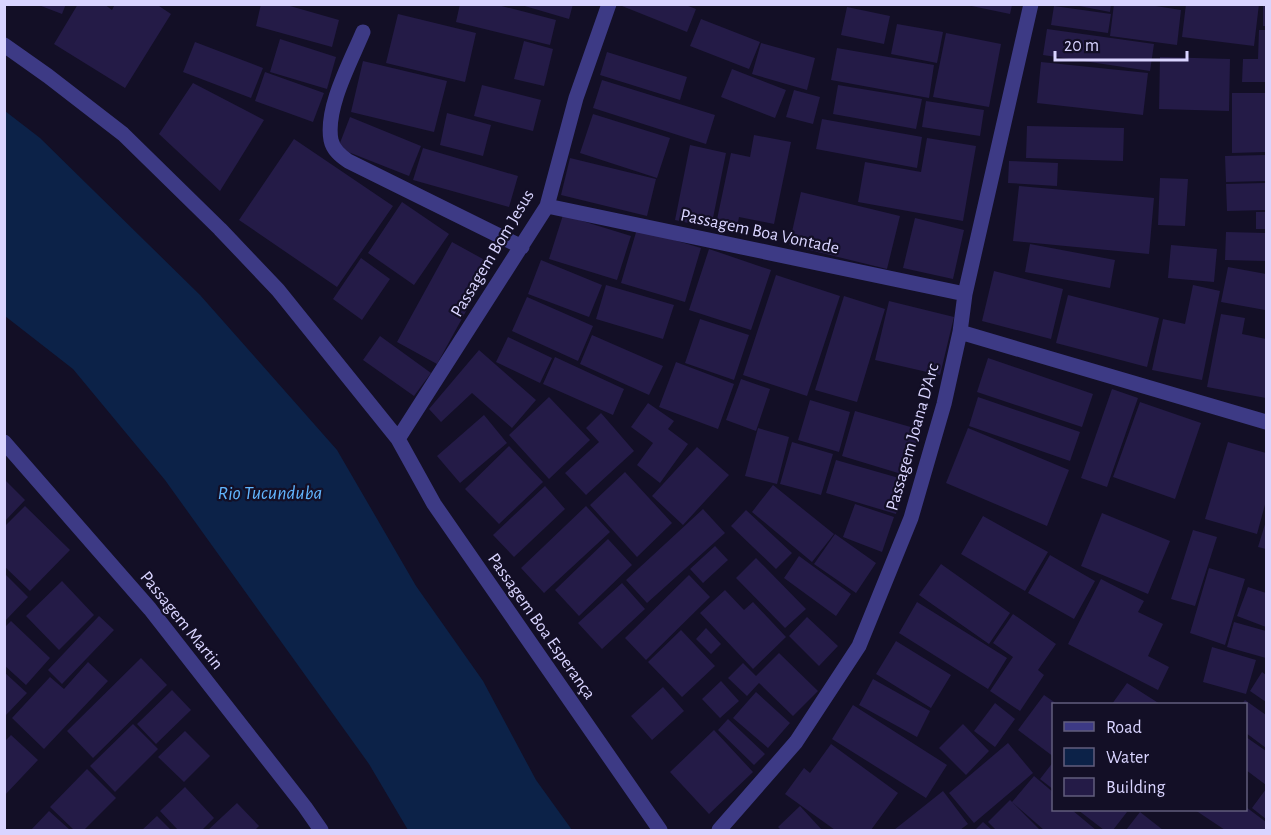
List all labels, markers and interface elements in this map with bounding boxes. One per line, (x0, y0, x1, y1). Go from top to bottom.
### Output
scale bar (1055, 24, 1187, 62)
text: 20 m (1064, 37, 1099, 55)
street label: Passagem Bom Jesus (448, 187, 538, 320)
street label: Passagem Boa Vontade (679, 206, 841, 258)
street label: Passagem Joana D’Arc (883, 362, 943, 513)
water label: Rio Tucunduba (218, 483, 322, 503)
street label: Passagem Boa Esperança (484, 550, 598, 703)
street label: Passagem Martin (136, 568, 226, 673)
legend (1052, 703, 1247, 811)
text: Road (1106, 719, 1142, 737)
text: Water (1106, 749, 1149, 767)
text: Building (1106, 779, 1166, 797)

